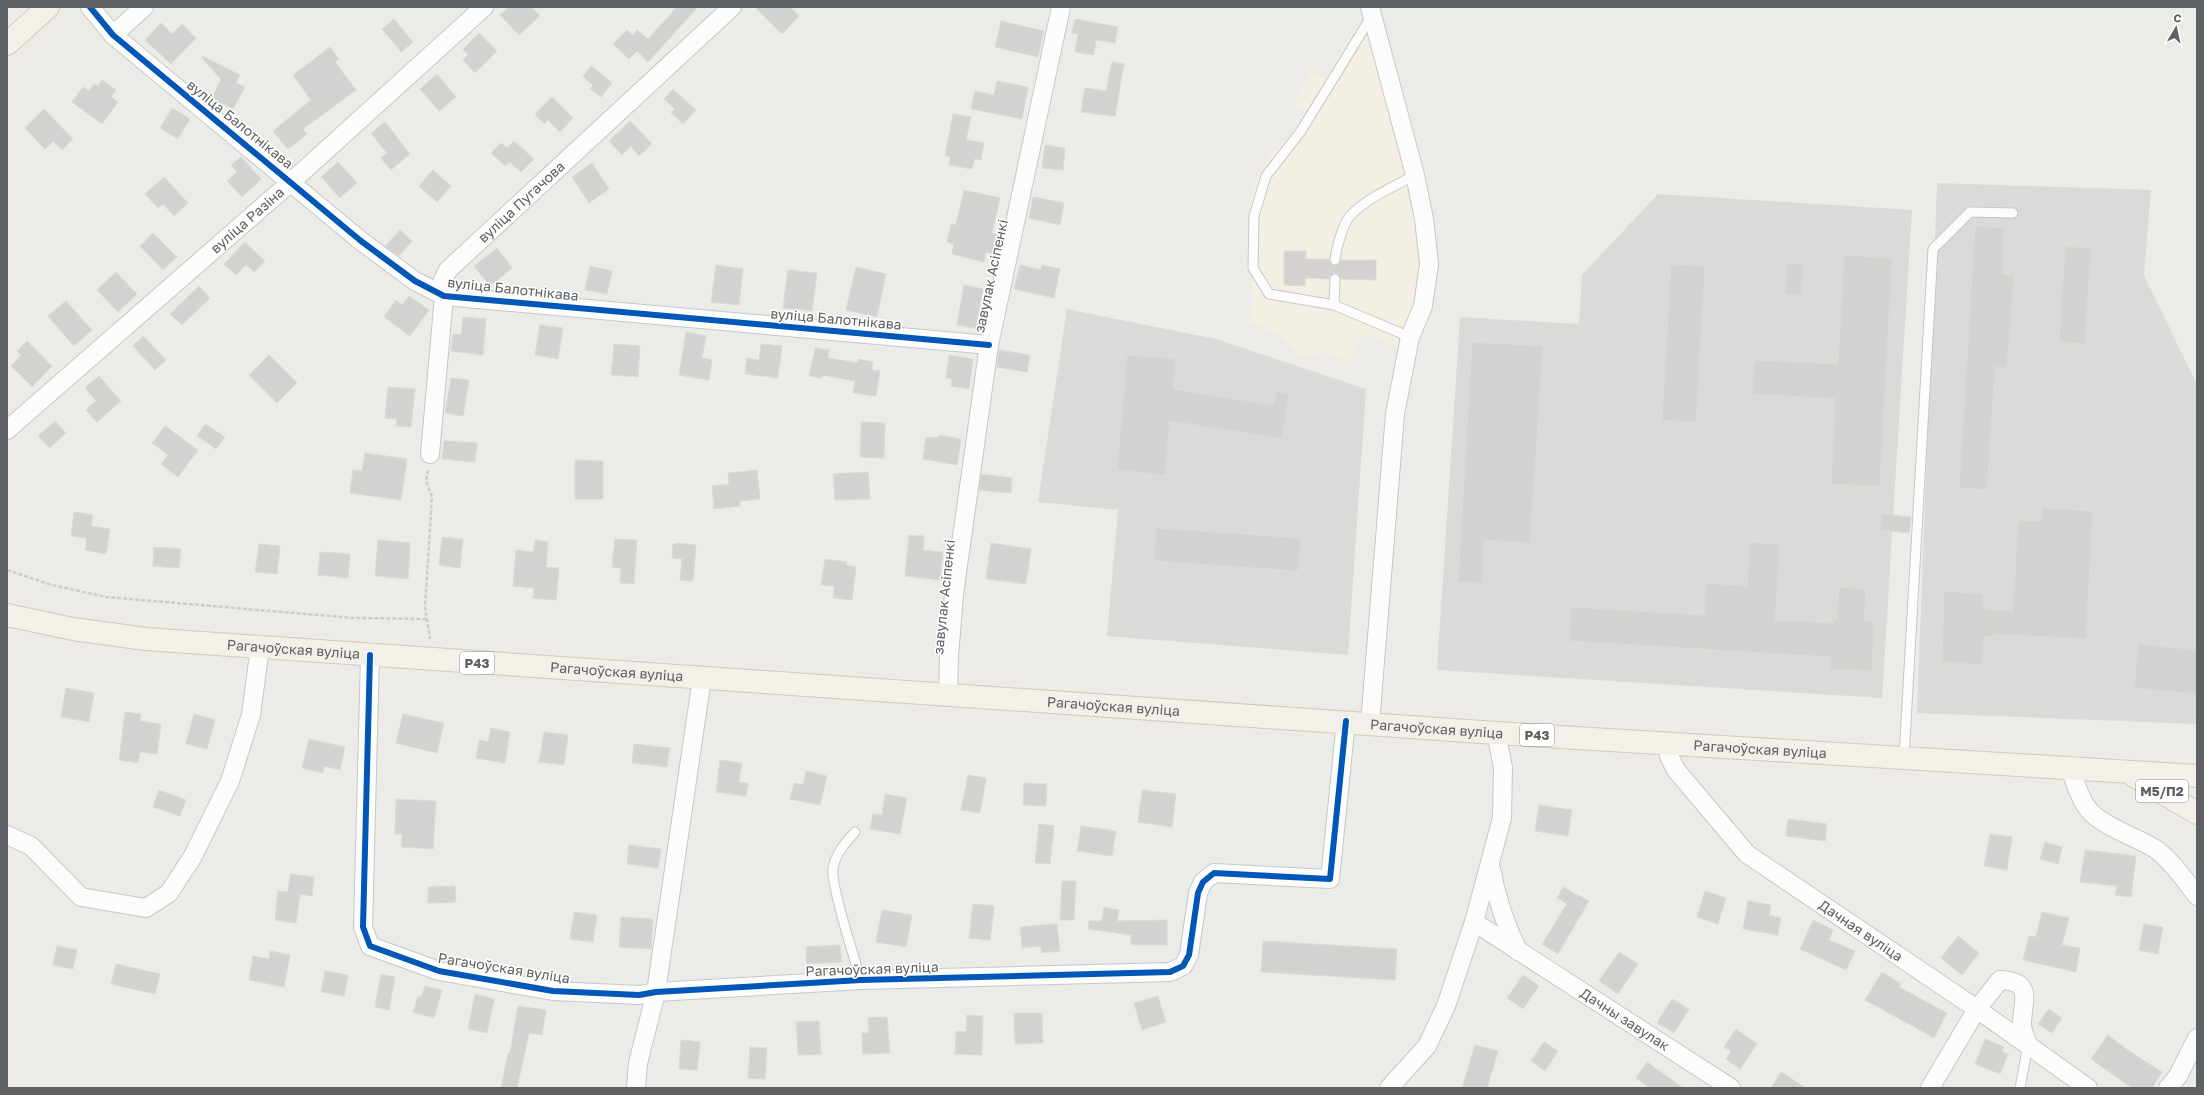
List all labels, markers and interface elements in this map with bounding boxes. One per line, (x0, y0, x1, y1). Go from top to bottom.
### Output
north arrow (2156, 8, 2196, 48)
text: С (2173, 11, 2183, 25)
street label: вуліца Балотнікава (184, 76, 297, 172)
street label: вуліца Пугачова (474, 157, 568, 246)
street label: вуліца Разіна (207, 183, 287, 256)
street label: завулак Асіпенкі (970, 218, 1011, 334)
street label: вуліца Балотнікава (447, 273, 579, 304)
street label: вуліца Балотнікава (770, 304, 902, 333)
street label: завулак Асіпенкі (929, 539, 958, 655)
street label: Рагачоўская вуліца (226, 636, 361, 662)
road number: Р43 (460, 652, 494, 674)
street label: Рагачоўская вуліца (550, 658, 684, 684)
street label: Рагачоўская вуліца (1046, 693, 1181, 719)
street label: Рагачоўская вуліца (1370, 715, 1504, 741)
road number: Р43 (1520, 724, 1554, 746)
street label: Рагачоўская вуліца (1693, 736, 1827, 761)
road number: М5/П2 (2136, 780, 2188, 802)
street label: Дачная вуліца (1816, 896, 1906, 965)
street label: Рагачоўская вуліца (437, 949, 571, 986)
street label: Рагачоўская вуліца (805, 958, 939, 979)
street label: Дачны завулак (1577, 984, 1673, 1054)

